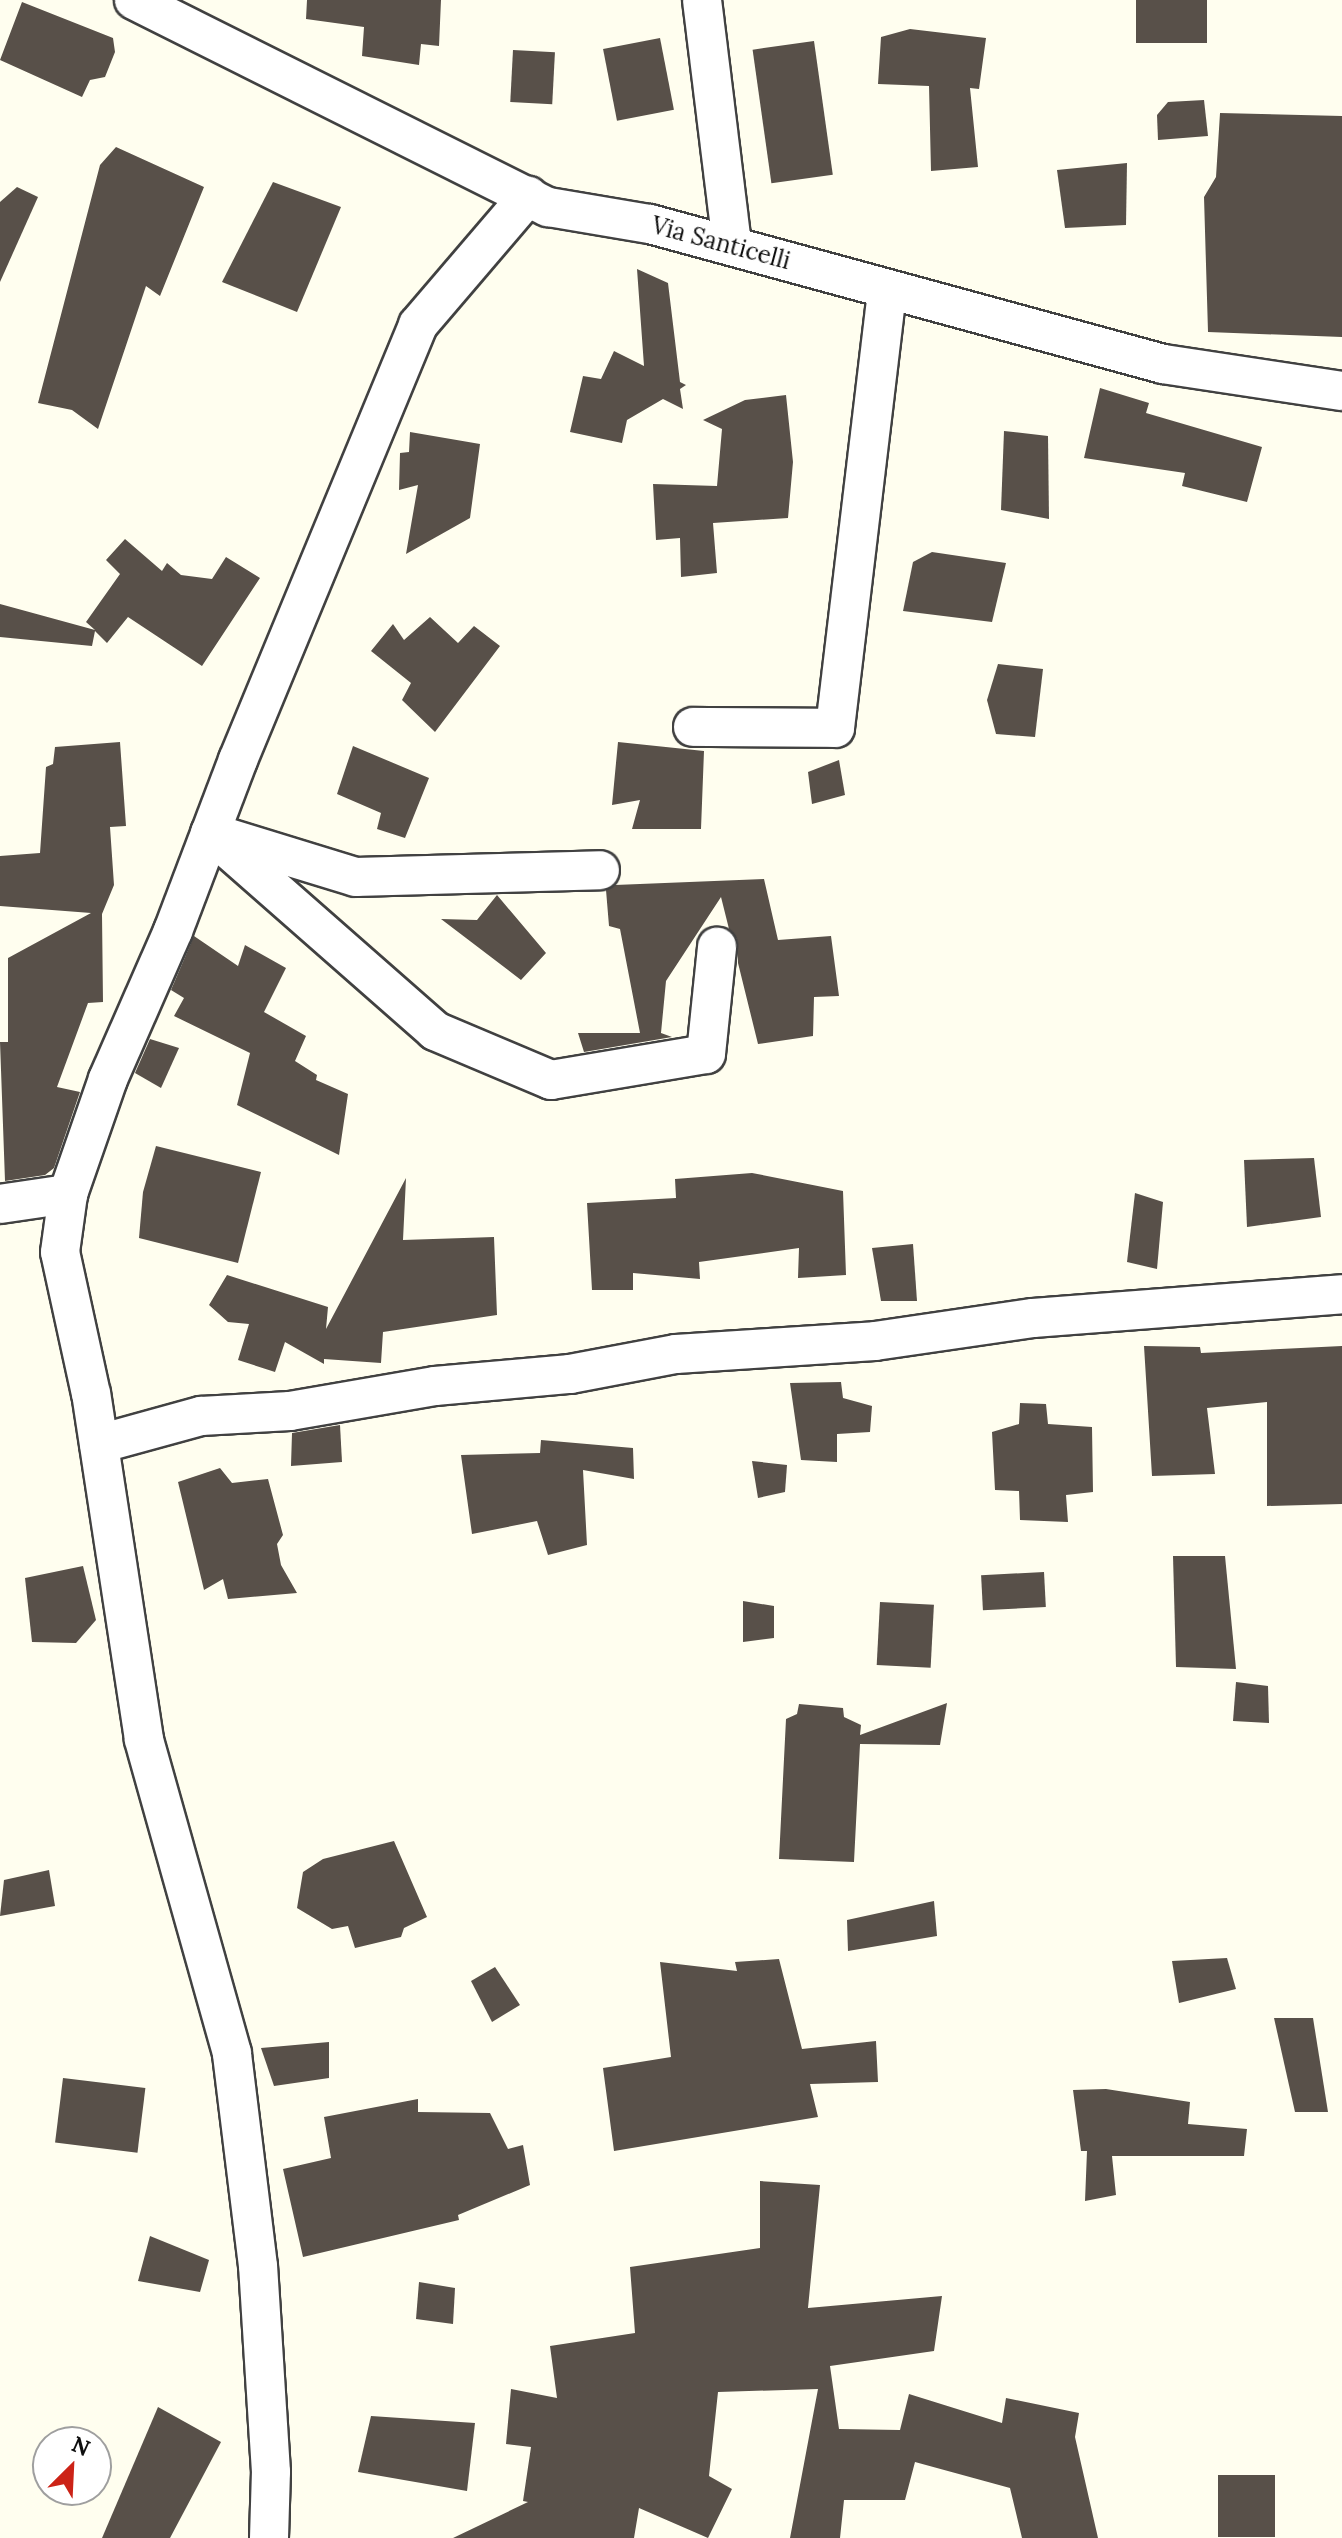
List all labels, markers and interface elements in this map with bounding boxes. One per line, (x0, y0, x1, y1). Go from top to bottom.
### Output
street label: Via Santicelli (648, 211, 794, 275)
north arrow (32, 2426, 112, 2506)
text: N (67, 2430, 94, 2462)

